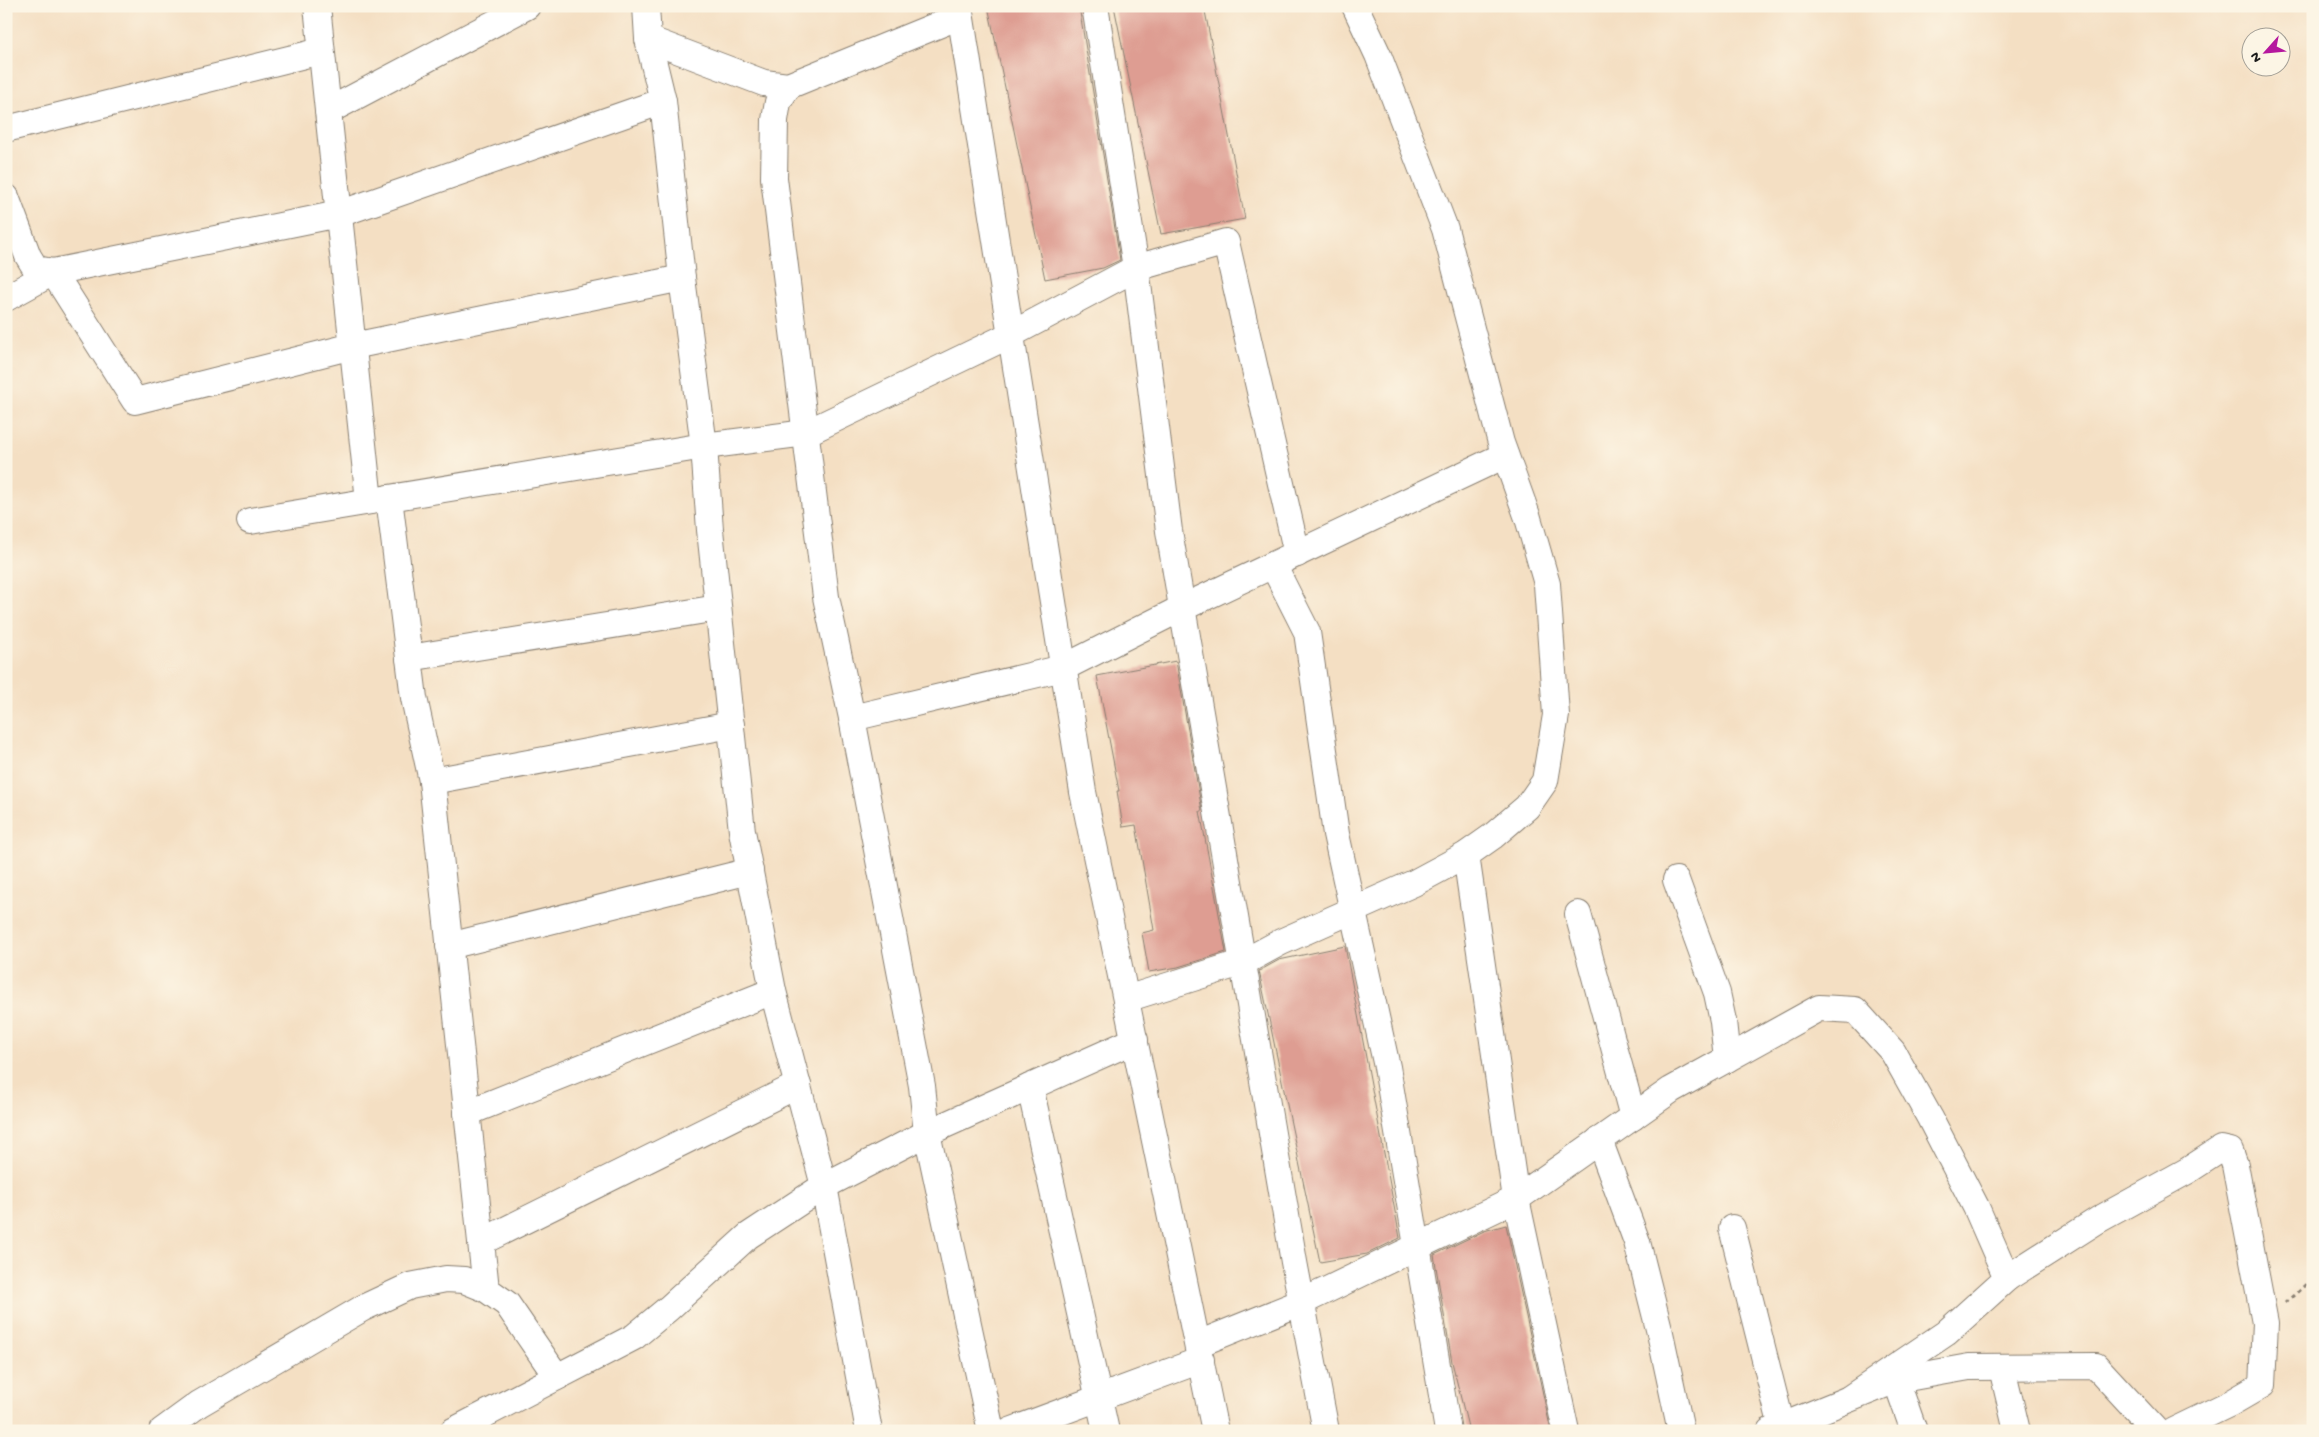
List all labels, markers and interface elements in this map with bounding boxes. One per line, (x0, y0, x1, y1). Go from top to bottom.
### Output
north arrow (2242, 28, 2292, 78)
text: N (2247, 49, 2266, 65)

